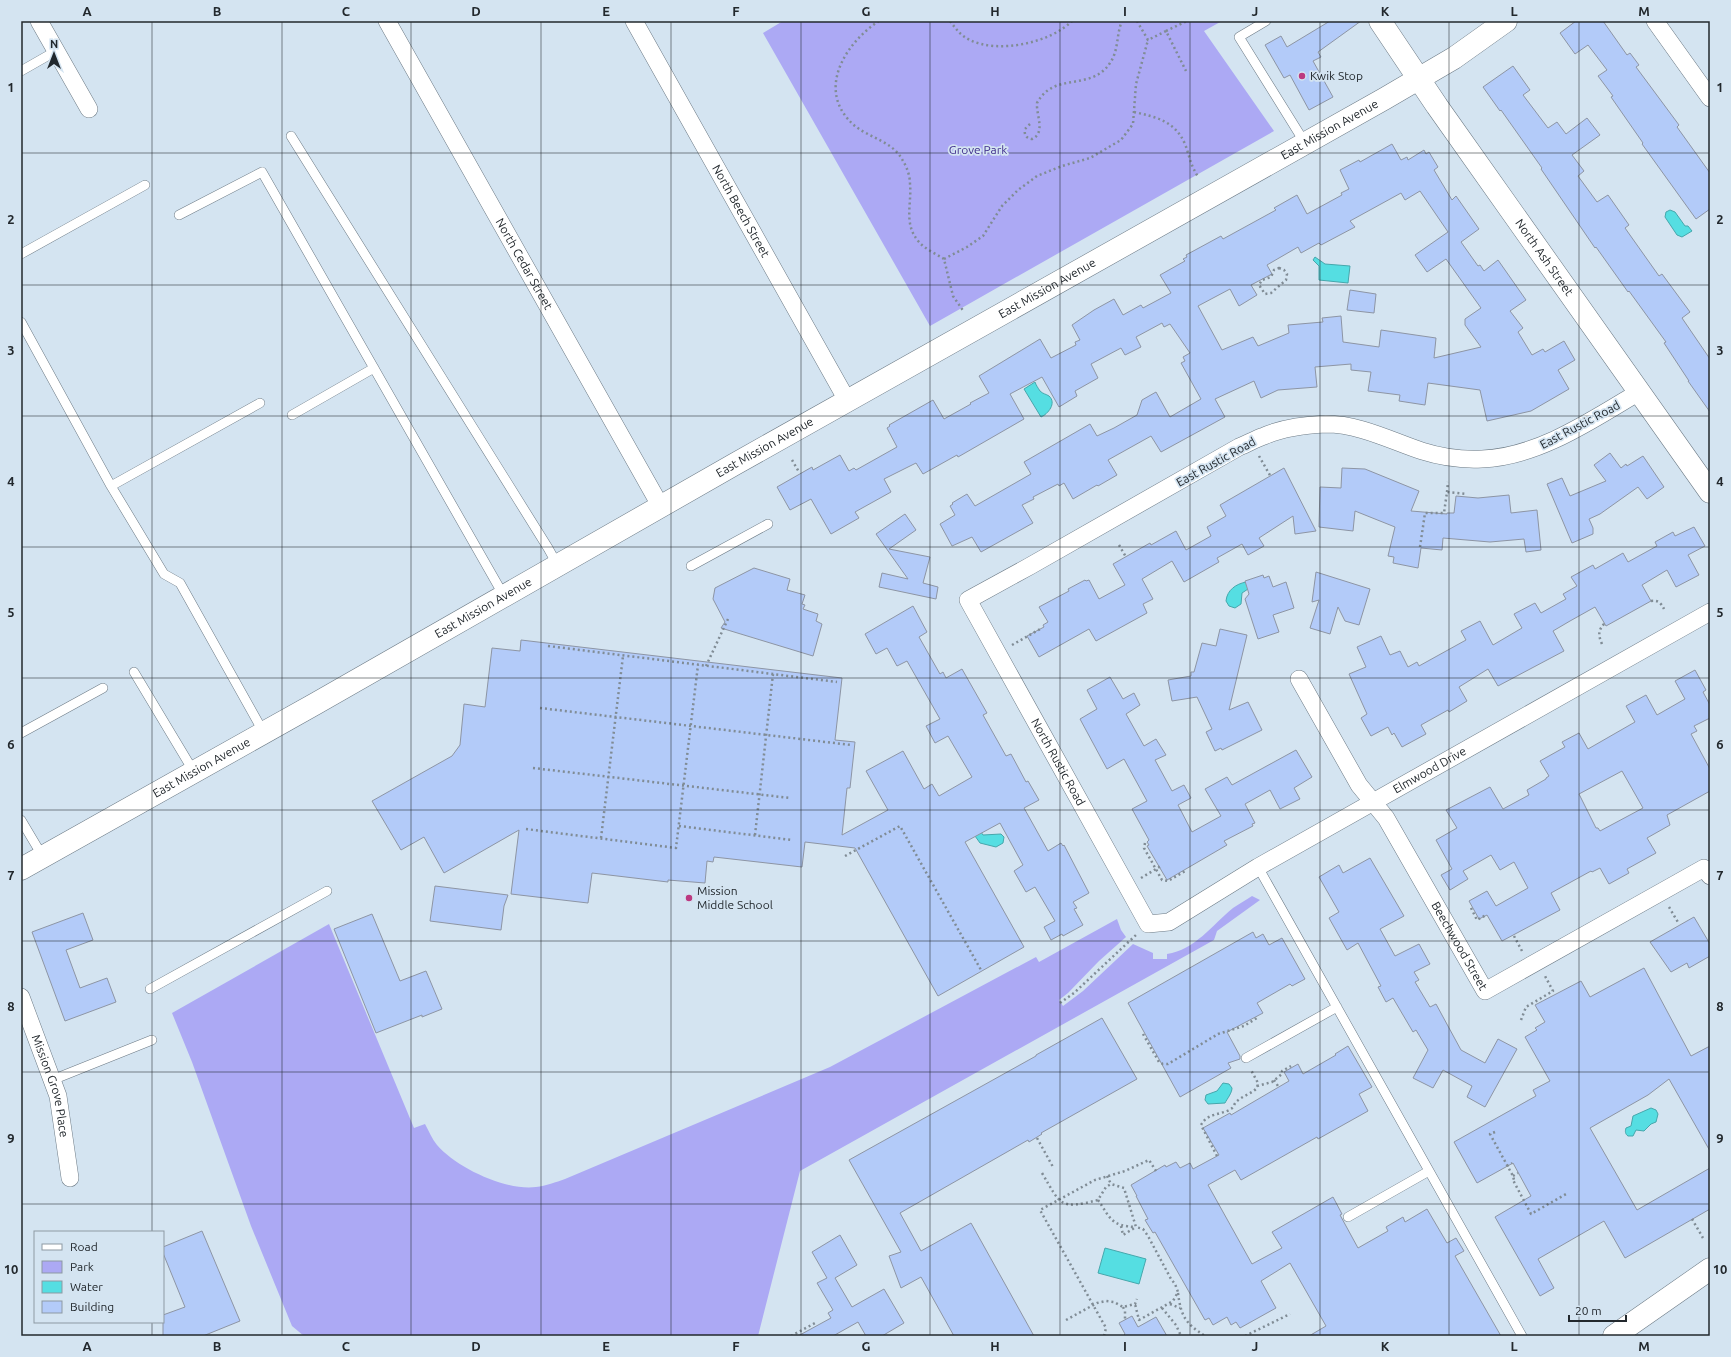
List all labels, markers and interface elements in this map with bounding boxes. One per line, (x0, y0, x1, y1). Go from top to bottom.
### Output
text: A (82, 4, 92, 18)
text: B (213, 4, 222, 18)
text: C (342, 4, 351, 18)
text: D (471, 4, 481, 18)
text: E (602, 4, 610, 18)
text: F (732, 4, 740, 18)
text: G (862, 4, 871, 18)
text: H (990, 4, 1000, 18)
text: I (1123, 4, 1127, 18)
text: J (1252, 4, 1258, 18)
text: K (1381, 4, 1390, 18)
text: L (1510, 4, 1518, 18)
text: M (1638, 4, 1650, 18)
north arrow (34, 34, 74, 74)
text: N (50, 38, 58, 50)
place label: Kwik Stop (1310, 69, 1363, 82)
marker: Kwik Stop (1297, 71, 1307, 81)
text: 1 (7, 80, 15, 94)
text: 1 (1716, 80, 1724, 94)
street label: East Mission Avenue (1278, 97, 1380, 162)
park label: Grove Park (949, 143, 1007, 156)
street label: North Beech Street (710, 162, 772, 260)
text: 2 (7, 212, 15, 226)
text: 2 (1716, 212, 1724, 226)
street label: North Cedar Street (494, 216, 555, 312)
street label: North Ash Street (1513, 216, 1576, 298)
street label: East Mission Avenue (996, 256, 1098, 320)
text: 3 (7, 343, 15, 357)
text: 3 (1716, 343, 1724, 357)
street label: East Rustic Road (1538, 398, 1622, 451)
street label: East Mission Avenue (714, 414, 815, 479)
street label: East Rustic Road (1174, 434, 1258, 489)
text: 4 (7, 474, 15, 488)
text: 4 (1716, 474, 1724, 488)
street label: East Mission Avenue (432, 575, 534, 640)
text: 5 (7, 605, 15, 619)
text: 5 (1716, 605, 1724, 619)
street label: North Rustic Road (1029, 716, 1088, 808)
street label: East Mission Avenue (150, 735, 252, 800)
text: 6 (7, 737, 15, 751)
text: 6 (1716, 737, 1724, 751)
street label: Elmwood Drive (1391, 744, 1468, 796)
text: 7 (7, 868, 15, 882)
text: 7 (1716, 868, 1724, 882)
place label: Mission Middle School (697, 884, 773, 911)
marker: Mission Middle School (684, 893, 694, 903)
street label: Beechwood Street (1429, 899, 1490, 993)
text: 8 (7, 999, 15, 1013)
text: 8 (1716, 999, 1724, 1013)
street label: Mission Grove Place (30, 1033, 71, 1138)
text: 9 (7, 1131, 15, 1145)
text: 9 (1716, 1131, 1724, 1145)
legend (34, 1231, 164, 1323)
text: Road (70, 1240, 98, 1253)
text: Park (70, 1260, 94, 1273)
text: 10 (4, 1262, 18, 1276)
text: 10 (1713, 1262, 1727, 1276)
text: Water (70, 1280, 103, 1293)
scale bar (1569, 1297, 1626, 1323)
text: Building (70, 1300, 114, 1313)
text: 20 m (1575, 1304, 1602, 1317)
text: A (82, 1339, 92, 1353)
text: B (213, 1339, 222, 1353)
text: C (342, 1339, 351, 1353)
text: D (471, 1339, 481, 1353)
text: E (602, 1339, 610, 1353)
text: F (732, 1339, 740, 1353)
text: G (862, 1339, 871, 1353)
text: H (990, 1339, 1000, 1353)
text: I (1123, 1339, 1127, 1353)
text: J (1252, 1339, 1258, 1353)
text: K (1381, 1339, 1390, 1353)
text: L (1510, 1339, 1518, 1353)
text: M (1638, 1339, 1650, 1353)

